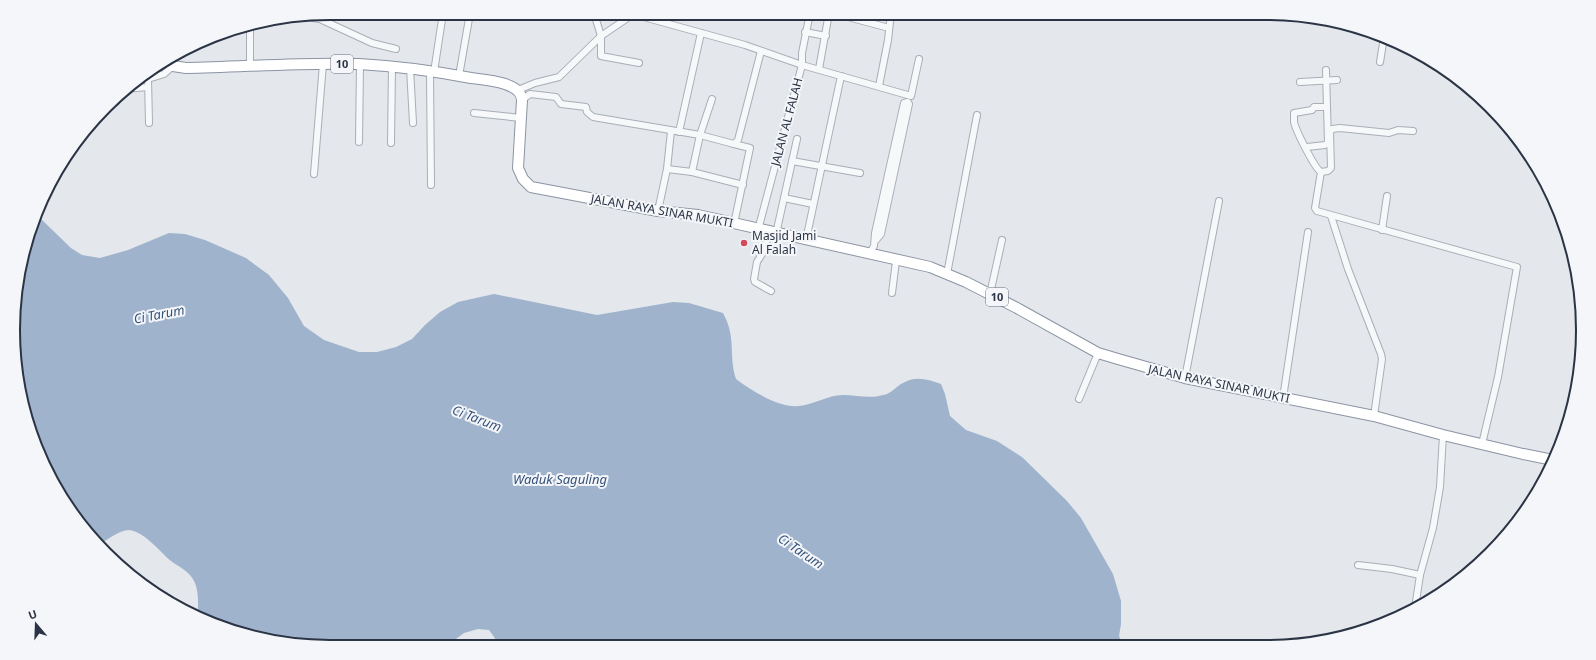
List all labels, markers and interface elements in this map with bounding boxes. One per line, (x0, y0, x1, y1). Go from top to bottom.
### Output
road number: 10 (331, 55, 353, 73)
street label: JALAN AL FALAH (766, 76, 806, 169)
street label: JALAN RAYA SINAR MUKTI (589, 189, 735, 231)
place label: Masjid Jami Al Falah (752, 227, 816, 258)
marker: Masjid Jami Al Falah (739, 238, 749, 248)
road number: 10 (986, 288, 1008, 306)
water label: Ci Tarum (132, 300, 186, 328)
street label: JALAN RAYA SINAR MUKTI (1146, 360, 1291, 407)
water label: Ci Tarum (450, 400, 504, 436)
water label: Waduk Saguling (513, 470, 607, 488)
water label: Ci Tarum (775, 529, 827, 573)
north arrow (16, 604, 56, 644)
text: U (26, 606, 39, 623)

